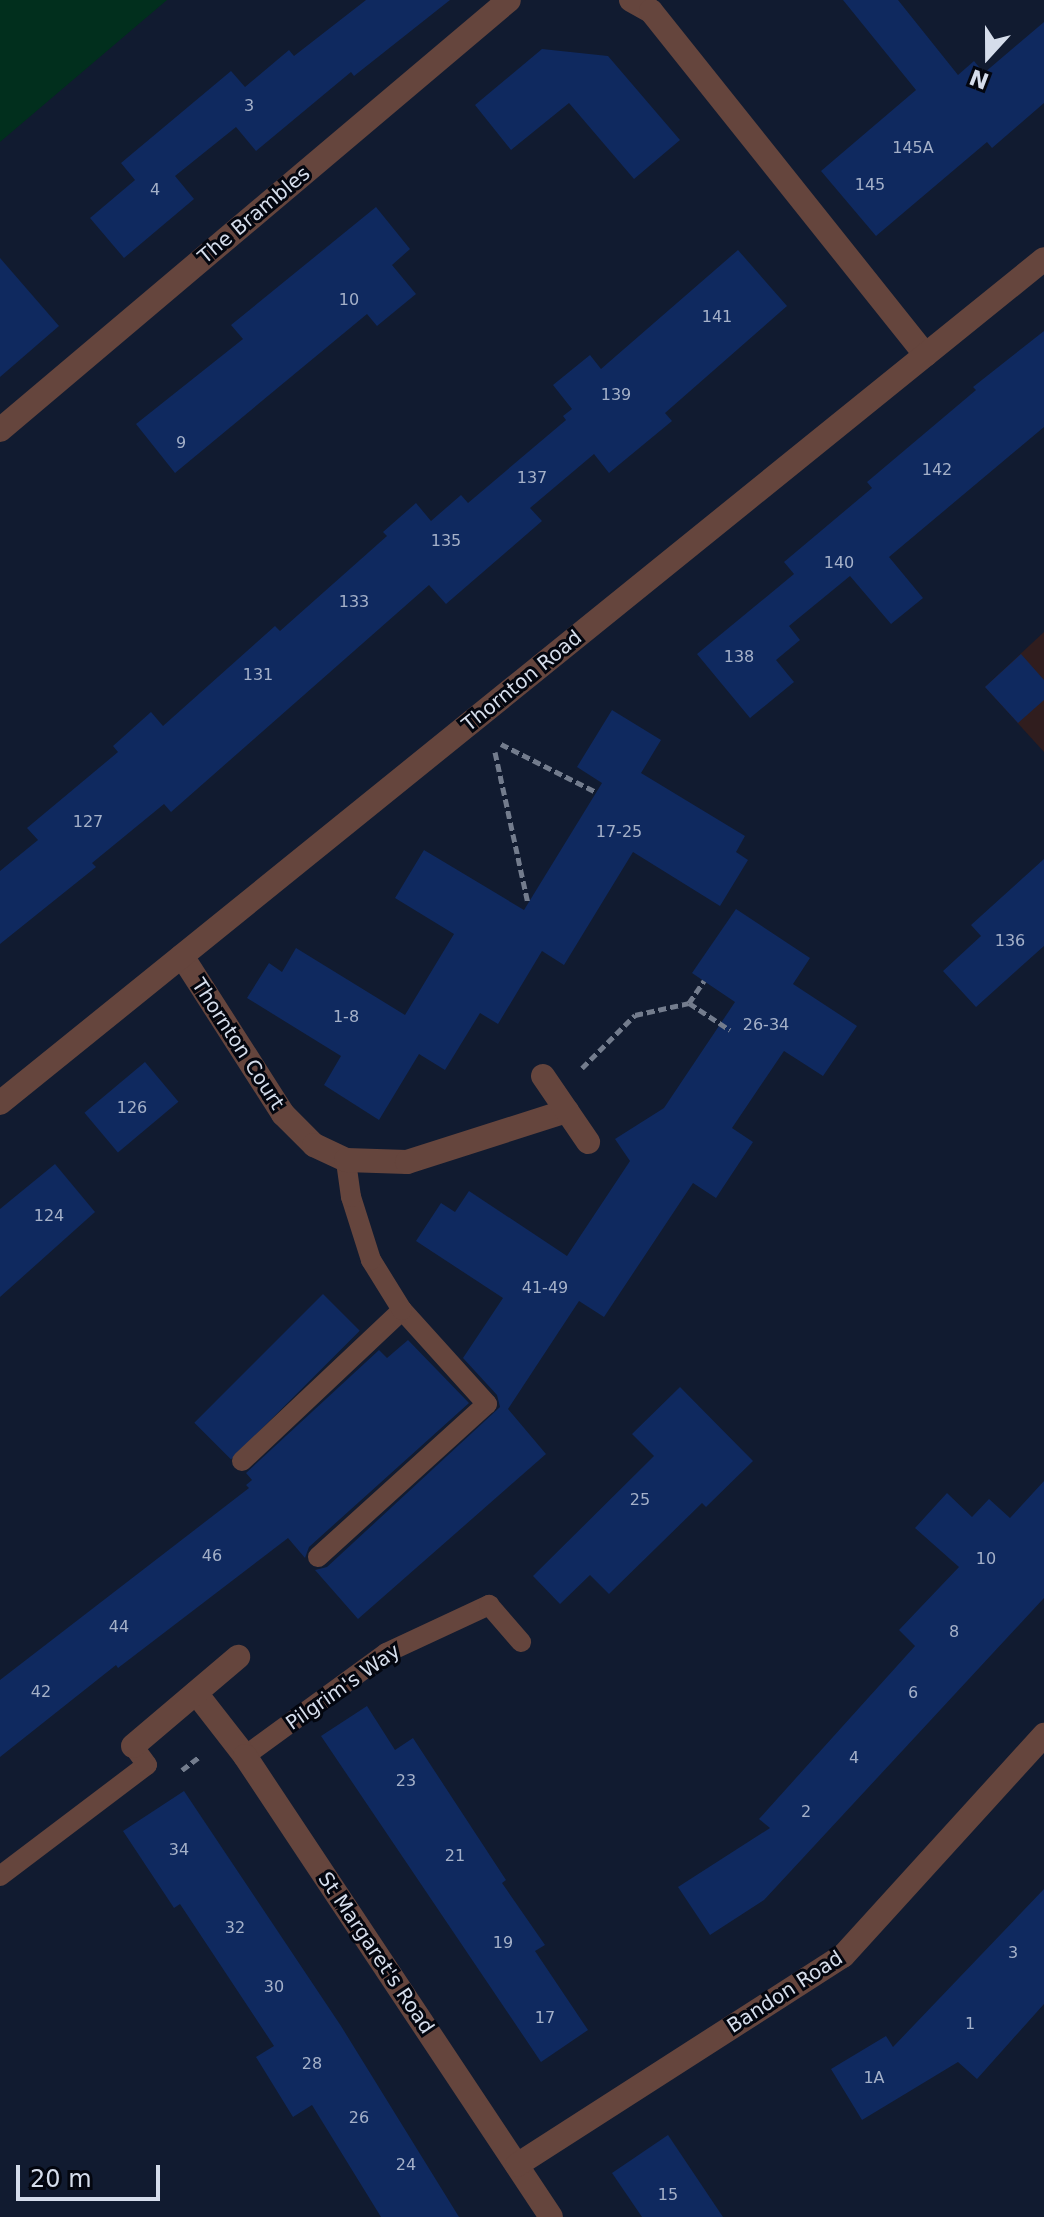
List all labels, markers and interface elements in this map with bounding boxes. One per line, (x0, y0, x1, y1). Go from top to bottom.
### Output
north arrow (948, 16, 1028, 96)
text: N (966, 64, 992, 94)
house number: 3 (244, 96, 254, 116)
house number: 145A (892, 138, 934, 158)
street label: The Brambles (193, 161, 315, 269)
house number: 145 (855, 175, 885, 195)
house number: 4 (150, 180, 160, 200)
house number: 10 (339, 290, 359, 310)
house number: 141 (702, 307, 732, 327)
house number: 139 (601, 385, 631, 405)
house number: 9 (176, 433, 186, 453)
house number: 142 (922, 460, 952, 480)
house number: 137 (517, 468, 547, 488)
house number: 135 (431, 531, 461, 551)
house number: 140 (824, 553, 854, 573)
house number: 133 (339, 592, 369, 612)
street label: Thornton Road (457, 625, 587, 737)
house number: 138 (724, 647, 754, 667)
house number: 131 (243, 665, 273, 685)
house number: 127 (73, 812, 103, 832)
house number: 17-25 (596, 822, 642, 842)
house number: 136 (995, 931, 1025, 951)
street label: Thornton Court (187, 974, 289, 1114)
house number: 1-8 (333, 1007, 359, 1027)
house number: 26-34 (743, 1015, 789, 1035)
house number: 126 (117, 1098, 147, 1118)
house number: 124 (34, 1206, 64, 1226)
house number: 41-49 (522, 1278, 568, 1298)
house number: 25 (630, 1490, 650, 1510)
house number: 46 (202, 1546, 222, 1566)
house number: 10 (976, 1549, 996, 1569)
house number: 44 (109, 1617, 129, 1637)
house number: 8 (949, 1622, 959, 1642)
street label: Pilgrim's Way (281, 1639, 405, 1735)
house number: 42 (31, 1682, 51, 1702)
house number: 6 (908, 1683, 918, 1703)
house number: 4 (849, 1748, 859, 1768)
house number: 23 (396, 1771, 416, 1791)
house number: 2 (801, 1802, 811, 1822)
house number: 34 (169, 1840, 189, 1860)
house number: 21 (445, 1846, 465, 1866)
street label: St Margaret's Road (313, 1868, 439, 2038)
house number: 32 (225, 1918, 245, 1938)
house number: 19 (493, 1933, 513, 1953)
house number: 3 (1008, 1943, 1018, 1963)
street label: Bandon Road (723, 1946, 847, 2038)
house number: 30 (264, 1977, 284, 1997)
house number: 17 (535, 2008, 555, 2028)
house number: 1 (965, 2014, 975, 2034)
house number: 28 (302, 2054, 322, 2074)
house number: 1A (863, 2068, 885, 2088)
house number: 26 (349, 2108, 369, 2128)
scale bar (20, 2149, 164, 2199)
house number: 24 (396, 2155, 416, 2175)
text: 20 m (30, 2165, 92, 2193)
house number: 15 (658, 2185, 678, 2205)

